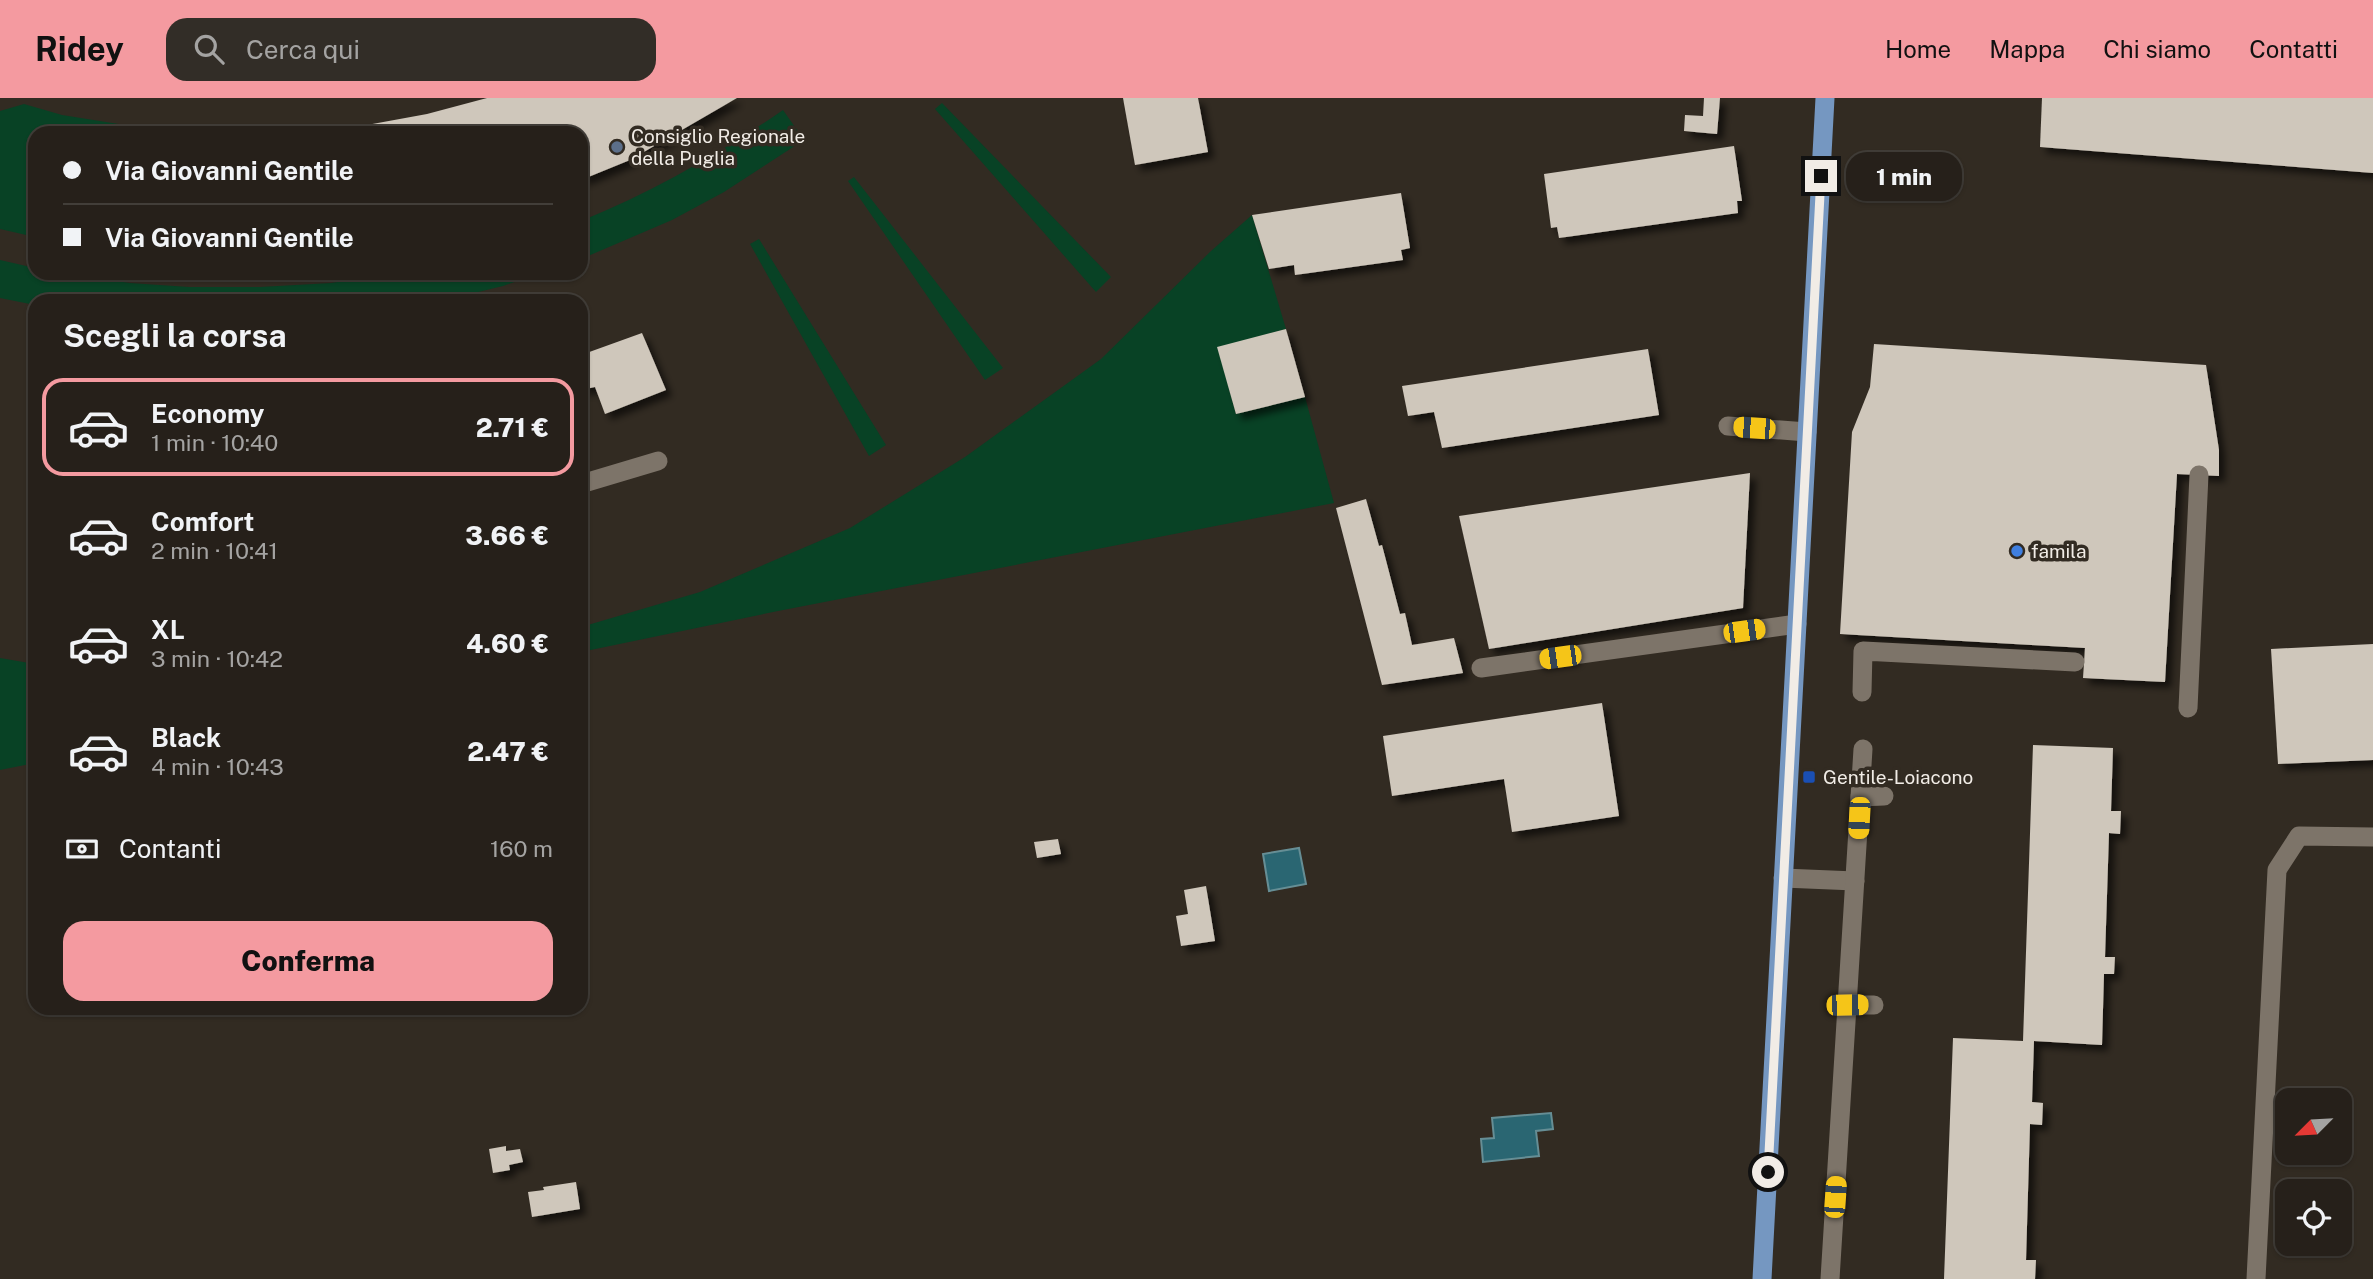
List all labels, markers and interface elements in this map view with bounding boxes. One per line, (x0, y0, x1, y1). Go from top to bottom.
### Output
search box (166, 18, 656, 81)
text: Ridey (35, 30, 124, 68)
icon: search (190, 30, 228, 68)
text: Cerca qui (246, 34, 360, 65)
text: Home (1885, 35, 1951, 63)
text: Mappa (1989, 35, 2065, 63)
text: Chi siamo (2103, 35, 2211, 63)
text: Contatti (2249, 35, 2338, 63)
place label: Consiglio Regionale della Puglia (631, 125, 805, 169)
marker: Consiglio Regionale della Puglia (609, 139, 625, 155)
callout: 1 min (1846, 152, 1961, 200)
text: Via Giovanni Gentile (105, 155, 354, 186)
route end (1805, 160, 1837, 192)
text: 1 min (1876, 163, 1932, 190)
text: Via Giovanni Gentile (105, 222, 354, 253)
text: Scegli la corsa (63, 317, 287, 354)
icon: car (67, 396, 130, 459)
text: Economy (151, 398, 264, 429)
text: 2.71 € (476, 412, 549, 443)
car (1733, 416, 1776, 440)
text: 1 min · 10:40 (151, 429, 278, 456)
icon: car (67, 504, 130, 567)
text: Comfort (151, 506, 254, 537)
text: 3.66 € (465, 520, 549, 551)
text: 2 min · 10:41 (151, 537, 278, 564)
place label: famila (2031, 540, 2087, 562)
marker: famila (2009, 543, 2025, 559)
icon: car (67, 612, 130, 675)
text: XL (151, 614, 185, 645)
car (1722, 618, 1767, 644)
text: 4.60 € (466, 628, 549, 659)
car (1538, 644, 1583, 670)
text: 3 min · 10:42 (151, 645, 283, 672)
icon: car (67, 720, 130, 783)
text: Black (151, 722, 221, 753)
text: 2.47 € (467, 736, 549, 767)
text: 4 min · 10:43 (151, 753, 284, 780)
place label: Gentile-Loiacono (1823, 766, 1973, 788)
marker: Gentile-Loiacono (1801, 769, 1817, 785)
car (1848, 796, 1871, 840)
icon: cash (63, 830, 101, 868)
text: Contanti (119, 833, 221, 864)
text: 160 m (490, 835, 553, 862)
button: Conferma (63, 921, 553, 1001)
car (1826, 994, 1869, 1016)
north arrow (2275, 1088, 2352, 1166)
map controls (2275, 1088, 2352, 1256)
route start (1752, 1156, 1784, 1188)
car (1824, 1175, 1847, 1219)
button: locate (2275, 1179, 2352, 1256)

